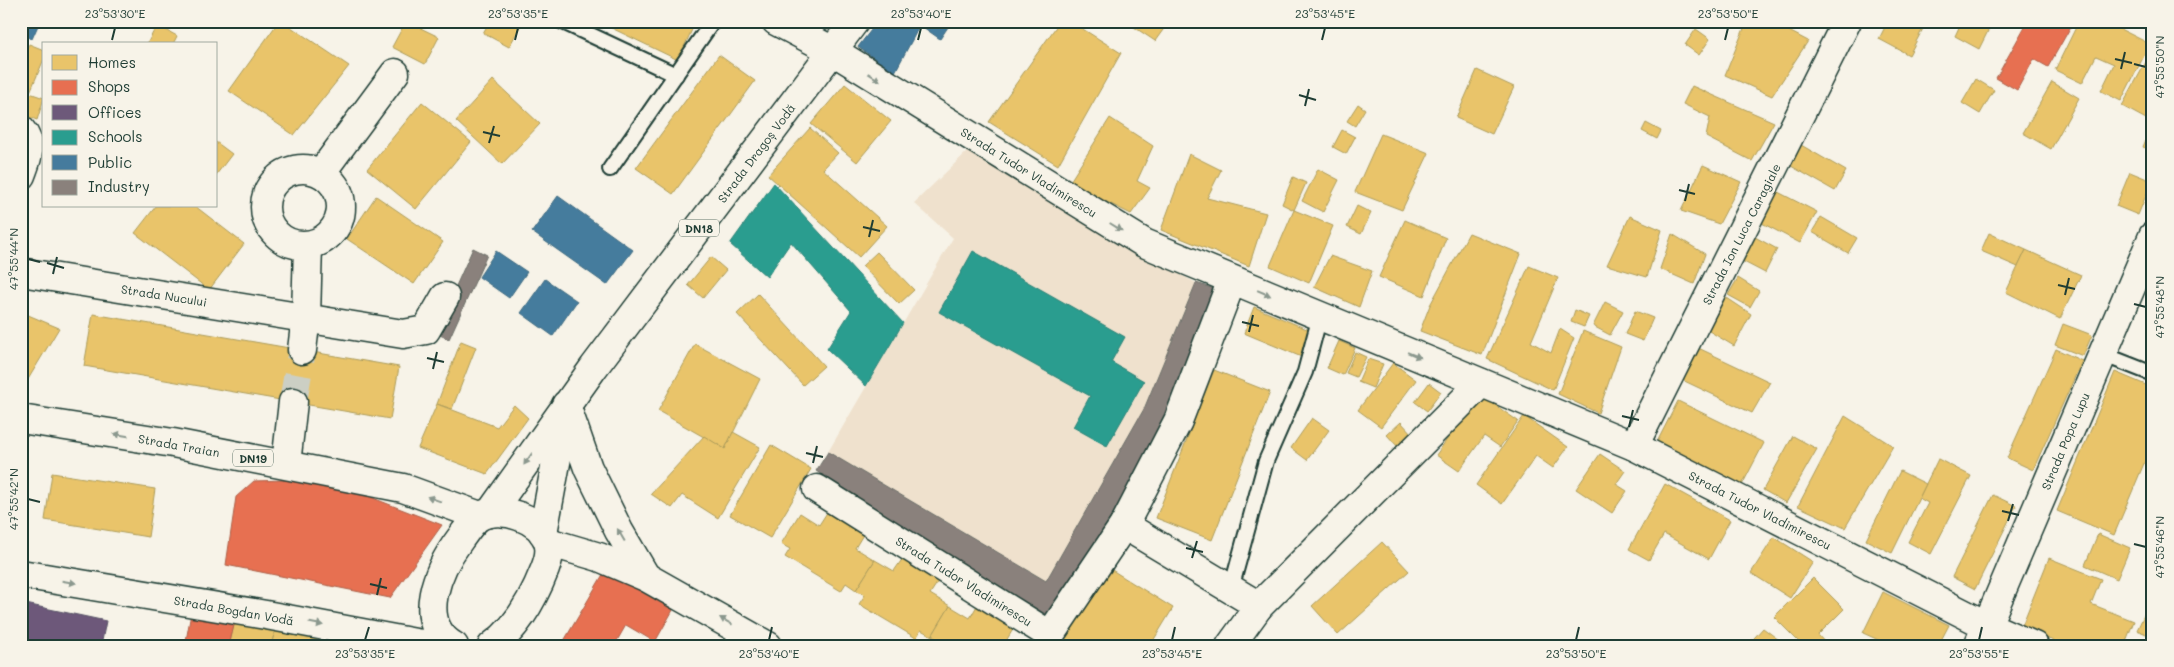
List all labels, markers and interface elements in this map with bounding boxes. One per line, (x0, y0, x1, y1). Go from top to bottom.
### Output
text: 23°53'30"E (85, 5, 145, 21)
text: 23°53'35"E (488, 5, 548, 21)
text: 23°53'40"E (891, 5, 951, 21)
text: 23°53'45"E (1295, 5, 1355, 21)
text: 23°53'50"E (1698, 5, 1758, 21)
text: 47°55'50"N (2151, 36, 2167, 98)
legend (42, 42, 218, 208)
text: Homes (88, 52, 136, 72)
one-way arrow (868, 72, 881, 81)
text: Shops (88, 76, 130, 96)
street label: Strada Dragoș Vodă (714, 100, 798, 206)
text: Offices (88, 102, 142, 122)
street label: Strada Tudor Vladimirescu (958, 123, 1100, 221)
text: Schools (88, 126, 143, 146)
text: Public (88, 152, 132, 172)
street label: Strada Ion Luca Caragiale (1698, 161, 1784, 307)
text: Industry (88, 176, 150, 196)
road number: DN18 (679, 220, 719, 237)
one-way arrow (1110, 222, 1123, 231)
text: 47°55'44"N (5, 228, 21, 290)
text: 47°55'48"N (2151, 276, 2167, 338)
street label: Strada Nucului (120, 280, 208, 310)
one-way arrow (1257, 290, 1271, 298)
one-way arrow (1407, 352, 1422, 360)
street label: Strada Popa Lupu (2037, 390, 2093, 492)
street label: Strada Traian (137, 430, 221, 460)
one-way arrow (113, 431, 129, 439)
road number: DN19 (233, 449, 273, 466)
one-way arrow (523, 452, 533, 466)
street label: Strada Tudor Vladimirescu (1686, 467, 1834, 553)
text: 47°55'42"N (5, 468, 21, 530)
one-way arrow (427, 495, 442, 502)
text: 47°55'46"N (2151, 516, 2167, 578)
one-way arrow (616, 528, 625, 541)
street label: Strada Tudor Vladimirescu (893, 532, 1035, 630)
one-way arrow (62, 579, 78, 587)
street label: Strada Bogdan Vodă (173, 592, 295, 628)
one-way arrow (719, 617, 732, 626)
one-way arrow (308, 621, 324, 629)
text: 23°53'35"E (335, 645, 395, 661)
text: 23°53'40"E (739, 645, 799, 661)
text: 23°53'45"E (1142, 645, 1202, 661)
text: 23°53'50"E (1546, 645, 1606, 661)
text: 23°53'55"E (1949, 645, 2009, 661)

